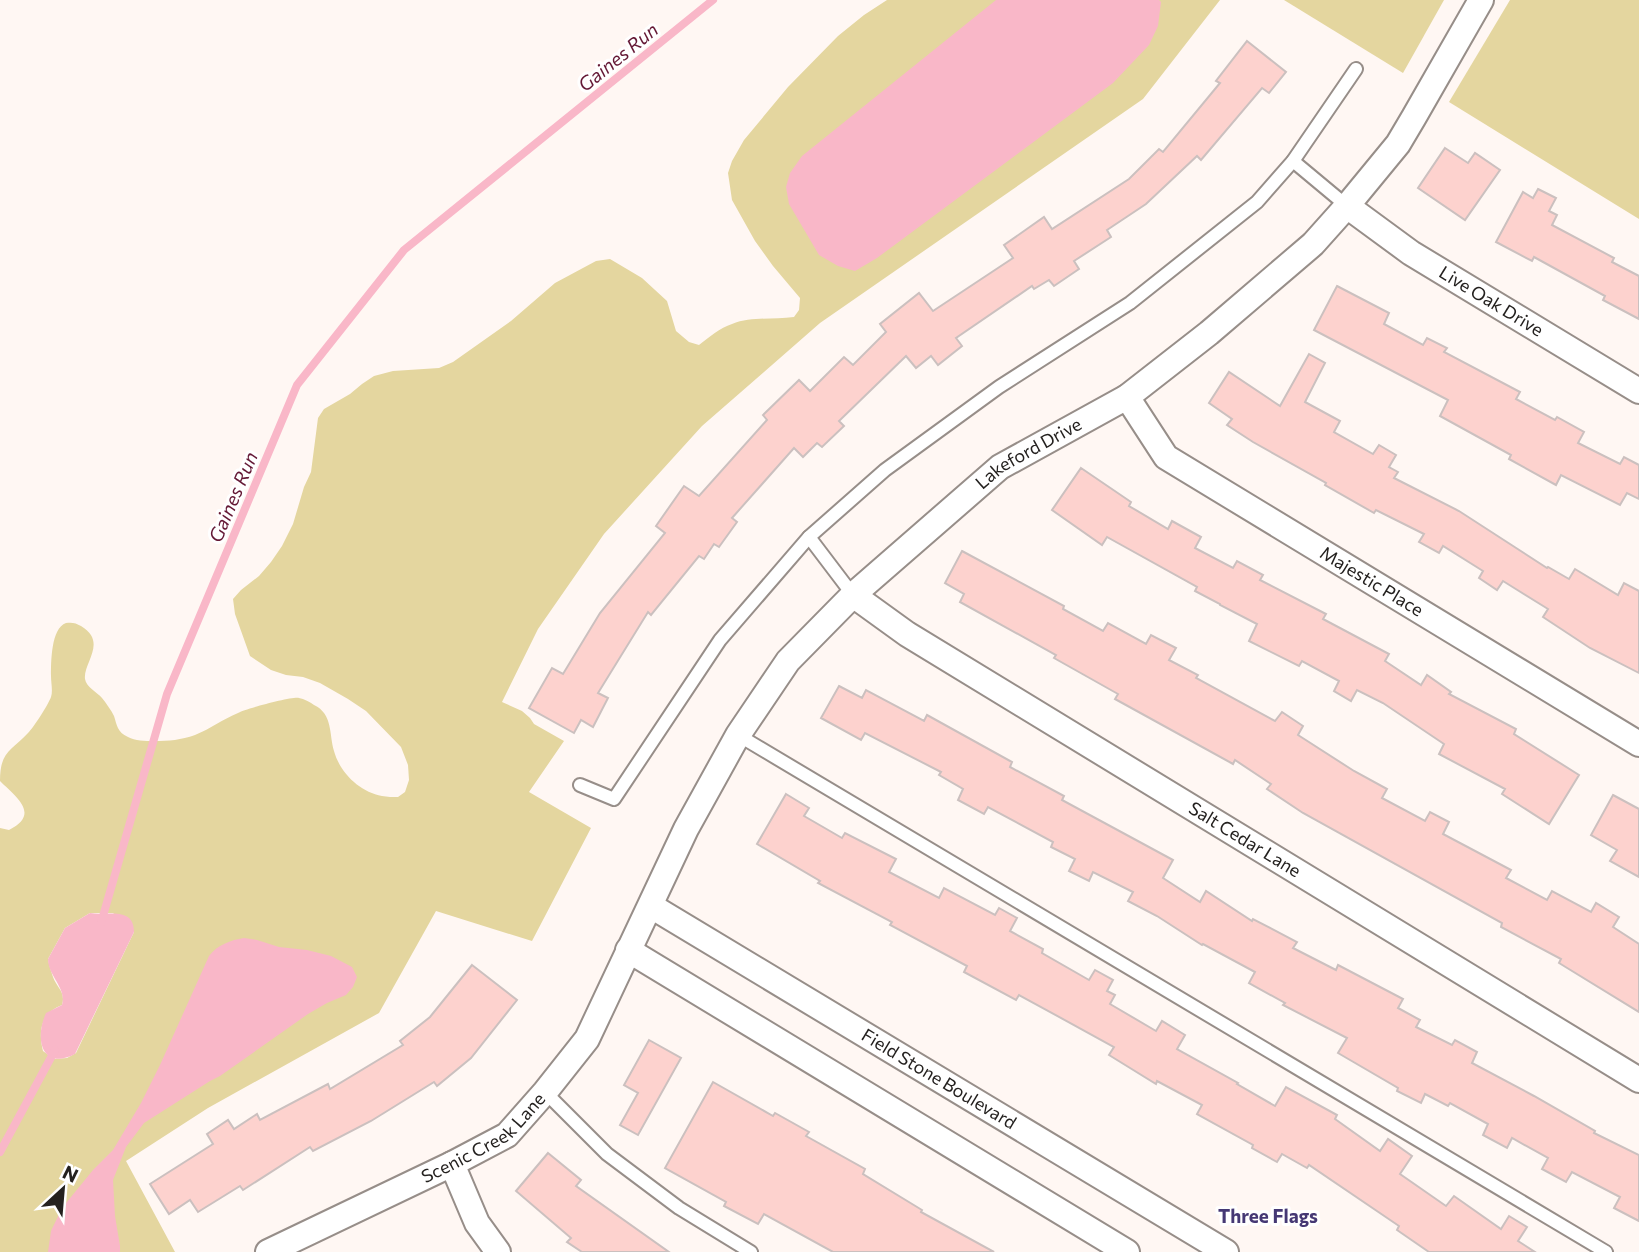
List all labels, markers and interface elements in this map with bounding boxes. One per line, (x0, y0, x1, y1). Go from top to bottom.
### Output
water label: Gaines Run (573, 17, 662, 96)
street label: Live Oak Drive (1436, 261, 1548, 340)
street label: Lakeford Drive (970, 412, 1085, 493)
water label: Gaines Run (203, 448, 262, 546)
street label: Majestic Place (1316, 541, 1428, 621)
street label: Salt Cedar Lane (1185, 796, 1305, 881)
street label: Field Stone Boulevard (858, 1023, 1021, 1133)
street label: Scenic Creek Lane (417, 1088, 549, 1187)
north arrow (28, 1154, 98, 1224)
text: N (59, 1160, 82, 1187)
district label: Three Flags (1218, 1204, 1318, 1227)

